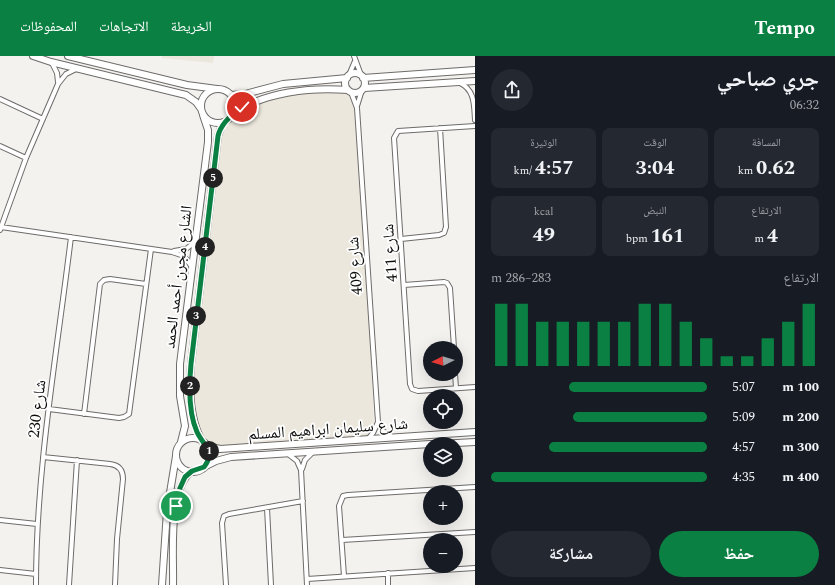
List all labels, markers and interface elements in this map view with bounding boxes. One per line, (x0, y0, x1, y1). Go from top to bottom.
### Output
text: Tempo (754, 14, 815, 43)
text: المحفوظات (20, 16, 77, 37)
text: الاتجاهات (99, 16, 149, 37)
text: الخريطة (171, 16, 212, 37)
text: جري صباحي (717, 63, 819, 96)
button: share (491, 69, 533, 111)
pin (225, 90, 259, 124)
text: 06:32 (790, 95, 819, 115)
icon: check (231, 96, 253, 118)
text: الوتيرة (530, 134, 557, 151)
text: الوقت (643, 134, 667, 151)
text: المسافة (752, 134, 781, 151)
text: 4:57 (535, 153, 574, 183)
text: 3:04 (635, 153, 675, 183)
text: 0.62 (756, 153, 795, 183)
text: /km (514, 162, 535, 179)
text: km (738, 162, 756, 179)
pin: 5 (203, 168, 223, 188)
text: 5 (210, 169, 216, 186)
text: النبض (643, 202, 667, 219)
text: الارتفاع (751, 202, 781, 219)
text: kcal (534, 203, 554, 220)
street label: الشارع مجرن أحمد الحمد (157, 204, 199, 350)
text: 49 (532, 220, 555, 250)
text: 161 (650, 221, 684, 251)
text: 4 (767, 221, 778, 251)
street label: شارع 411 (376, 223, 404, 283)
text: bpm (626, 230, 650, 247)
text: m (755, 230, 767, 247)
street label: شارع 409 (341, 236, 369, 296)
pin: 4 (195, 237, 215, 257)
text: 4 (202, 238, 208, 255)
text: 283–286 m (491, 268, 551, 288)
text: الارتفاع (784, 268, 819, 288)
pin: 3 (186, 306, 206, 326)
text: 3 (193, 307, 199, 324)
north arrow (423, 341, 463, 381)
map controls (423, 341, 463, 573)
pin: 2 (180, 376, 200, 396)
text: 2 (187, 377, 193, 394)
text: 5:07 (732, 377, 755, 397)
text: 100 m (782, 377, 819, 397)
street label: شارع 230 (22, 379, 52, 439)
button: locate (423, 389, 463, 429)
text: 5:09 (732, 407, 755, 427)
text: 200 m (782, 407, 819, 427)
street label: شارع سليمان ابراهيم المسلم (247, 411, 409, 447)
button: layers (423, 437, 463, 477)
text: 4:57 (732, 437, 755, 457)
text: 300 m (782, 437, 819, 457)
pin: 1 (199, 441, 219, 461)
text: 1 (206, 442, 212, 459)
text: 4:35 (732, 467, 755, 487)
text: 400 m (782, 467, 819, 487)
button: + (423, 485, 463, 525)
pin (159, 489, 193, 523)
icon: arrive (165, 495, 187, 517)
button: مشاركة (491, 531, 651, 577)
button: حفظ (659, 531, 819, 577)
button: − (423, 533, 463, 573)

